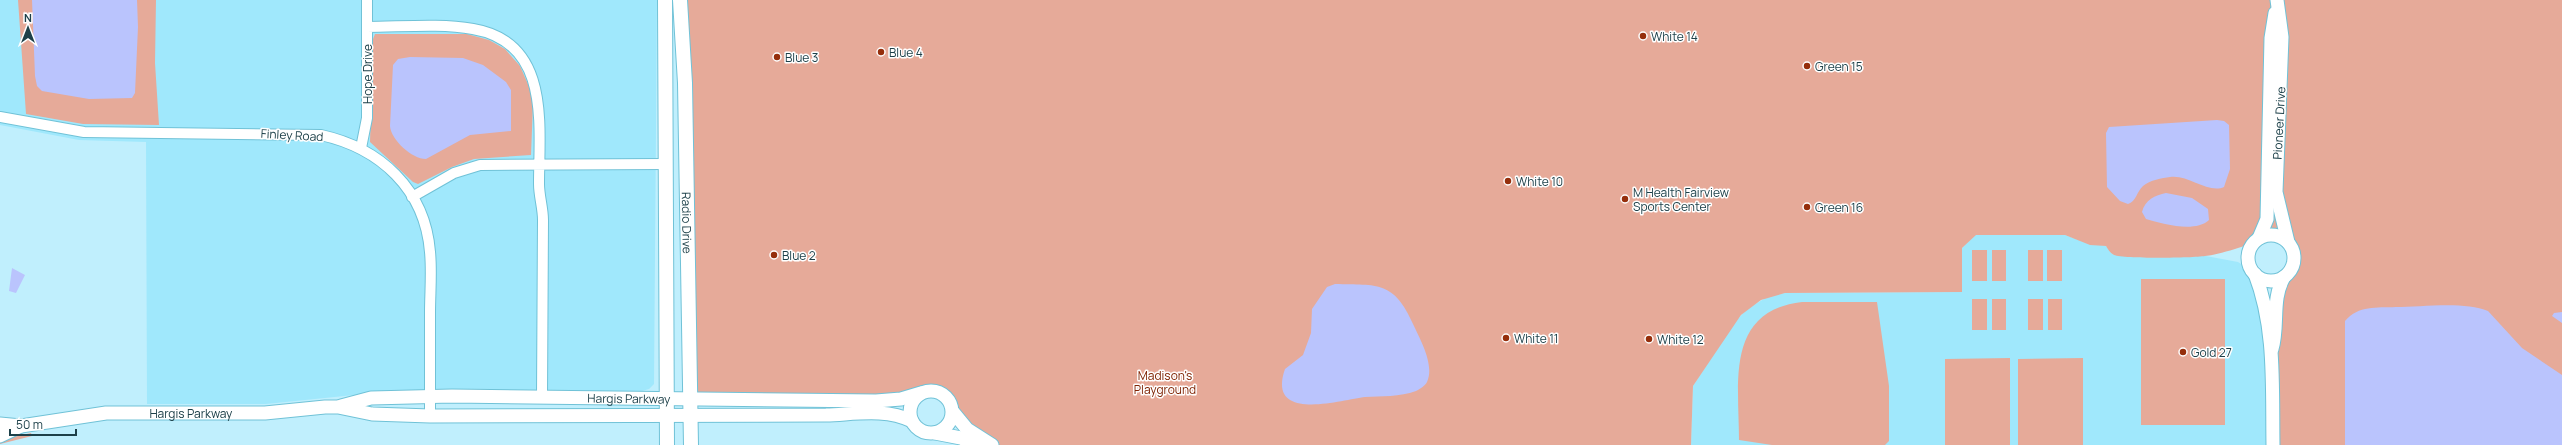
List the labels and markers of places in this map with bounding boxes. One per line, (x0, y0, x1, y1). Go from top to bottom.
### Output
place label: White 14 (1651, 28, 1698, 45)
marker: White 14 (1638, 31, 1648, 41)
place label: Blue 4 (889, 44, 923, 61)
marker: Blue 4 (876, 47, 886, 57)
place label: Blue 3 (785, 49, 818, 66)
marker: Blue 3 (772, 52, 782, 62)
place label: Green 15 (1815, 58, 1863, 75)
marker: Green 15 (1802, 61, 1812, 71)
place label: White 10 (1516, 173, 1563, 190)
marker: White 10 (1503, 176, 1513, 186)
place label: M Health Fairview Sports Center (1633, 184, 1729, 215)
marker: M Health Fairview Sports Center (1620, 194, 1630, 204)
place label: Green 16 (1815, 199, 1863, 216)
marker: Green 16 (1802, 202, 1812, 212)
place label: Blue 2 (782, 247, 816, 264)
marker: Blue 2 (769, 250, 779, 260)
place label: White 11 (1514, 330, 1559, 347)
place label: White 12 (1657, 331, 1704, 348)
marker: White 11 (1501, 333, 1511, 343)
marker: White 12 (1644, 334, 1654, 344)
place label: Gold 27 (2191, 344, 2232, 361)
marker: Gold 27 (2178, 347, 2188, 357)

